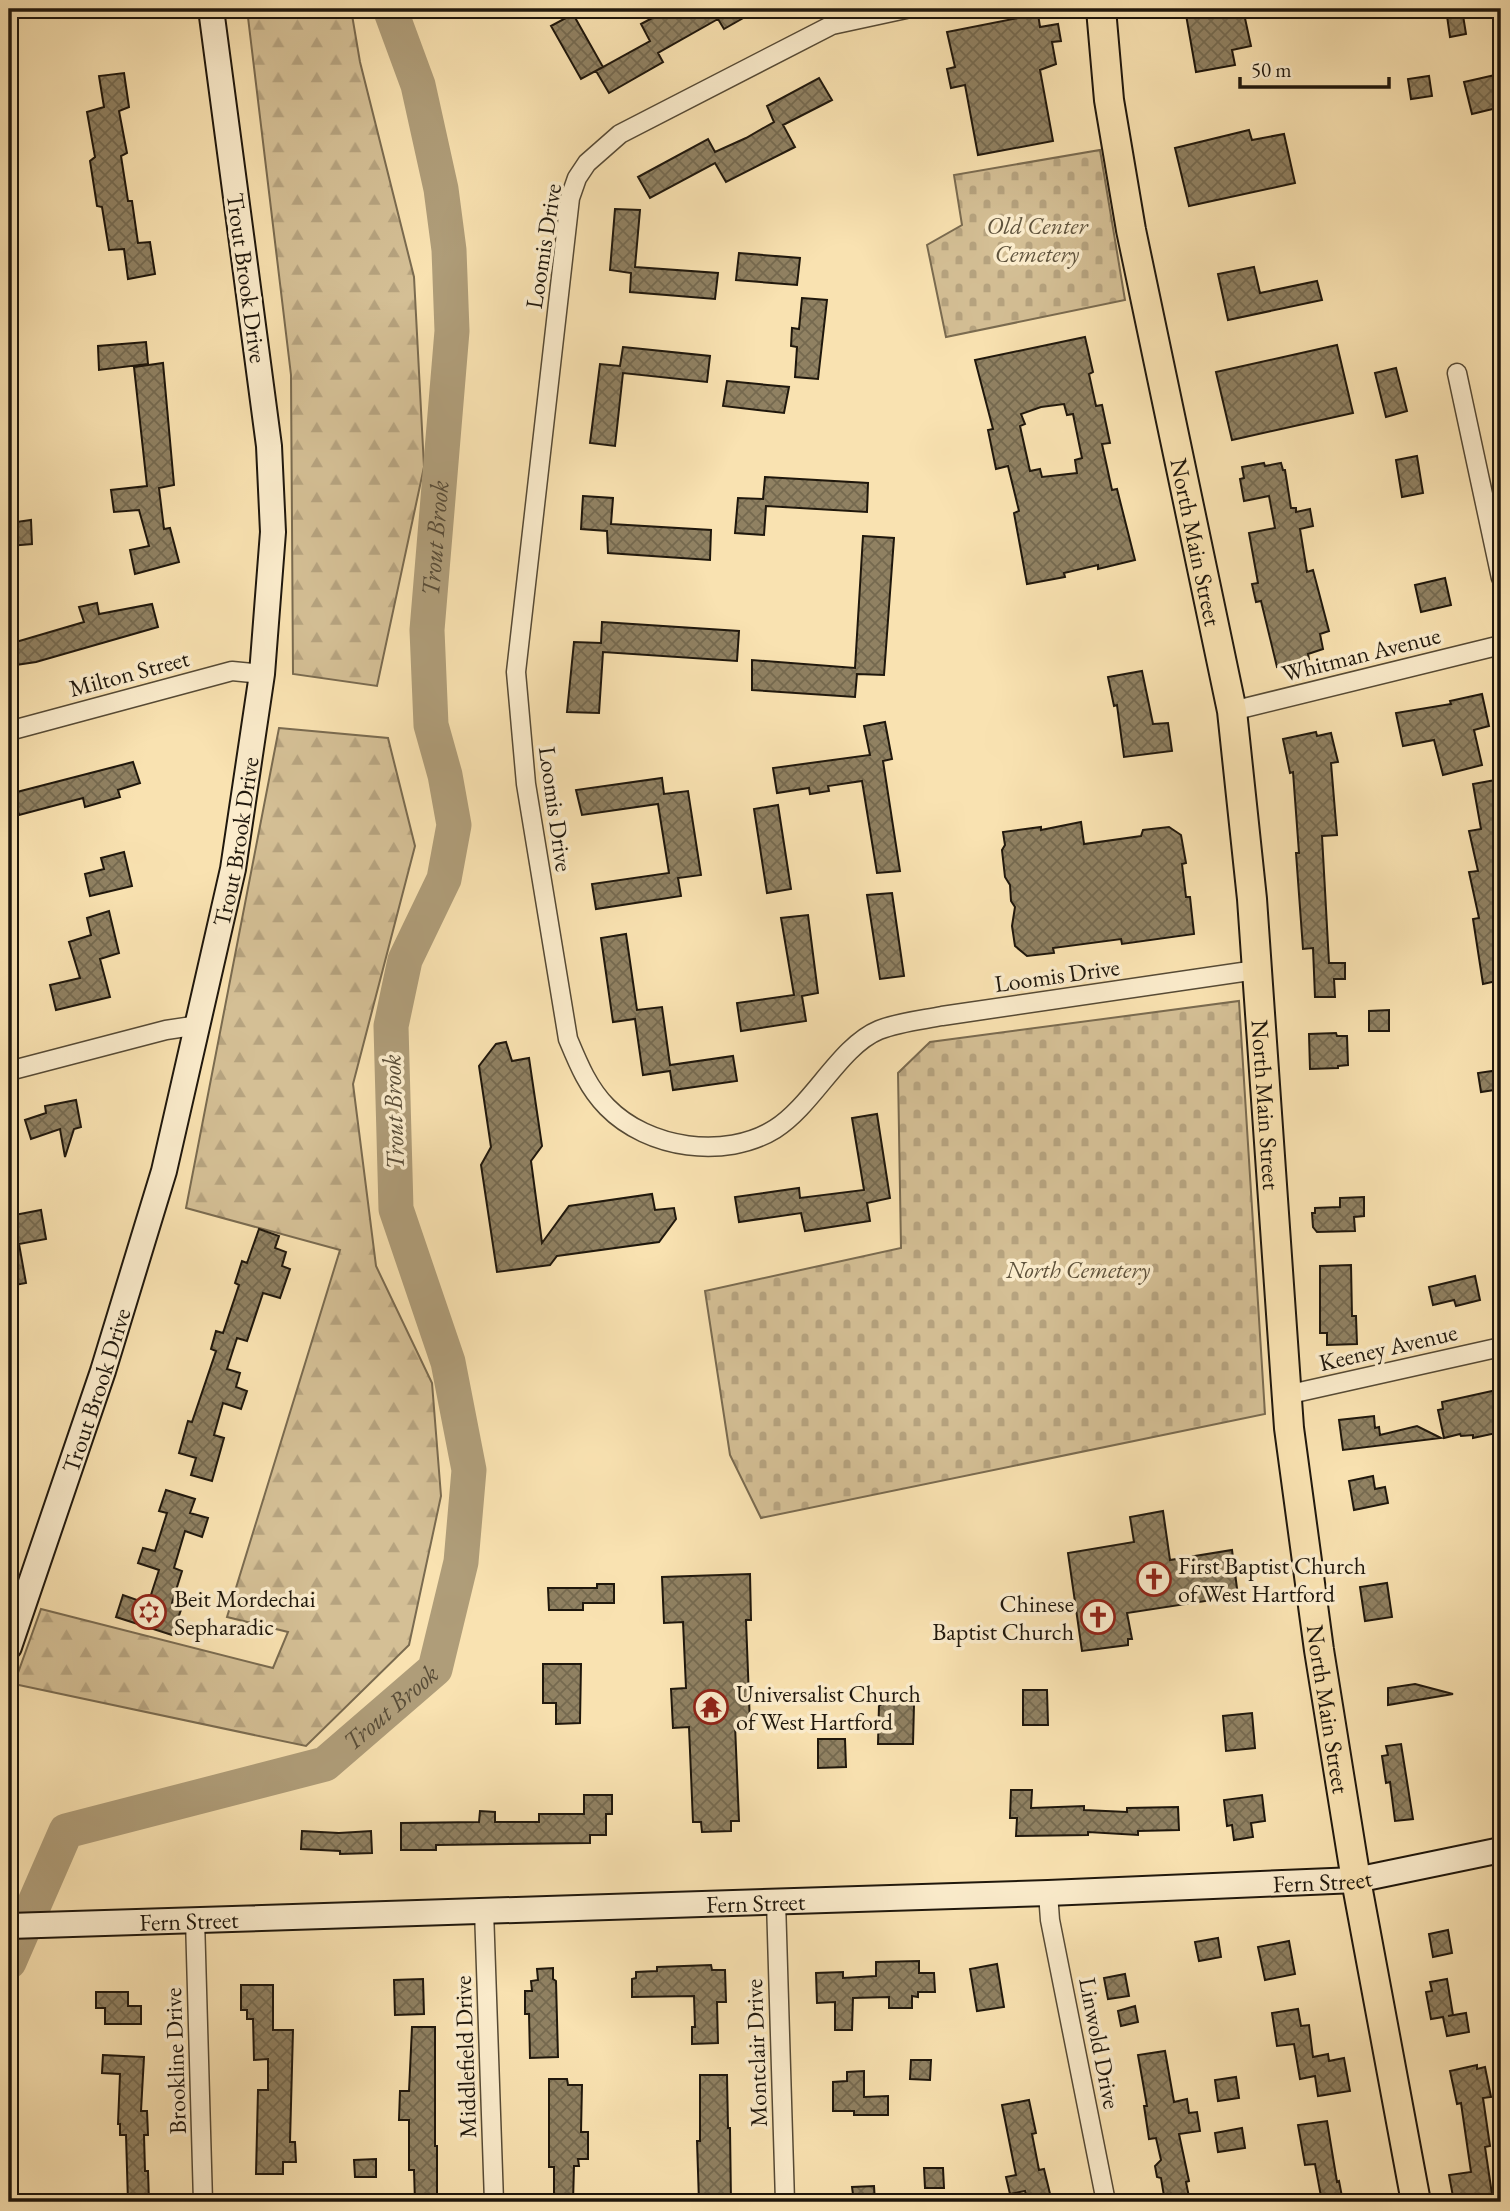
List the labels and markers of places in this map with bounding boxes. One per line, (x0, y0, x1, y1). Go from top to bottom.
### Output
place label: First Baptist Church of West Hartford (1178, 1550, 1366, 1609)
church icon: First Baptist Church of West Hartford (1135, 1560, 1173, 1598)
place label: Beit Mordechai Sepharadic (174, 1583, 316, 1642)
place label: Chinese Baptist Church (932, 1588, 1074, 1647)
synagogue icon: Beit Mordechai Sepharadic (130, 1593, 168, 1631)
church icon: Chinese Baptist Church (1079, 1598, 1117, 1636)
place label: Universalist Church of West Hartford (736, 1678, 921, 1737)
temple icon: Universalist Church of West Hartford (692, 1688, 730, 1726)

